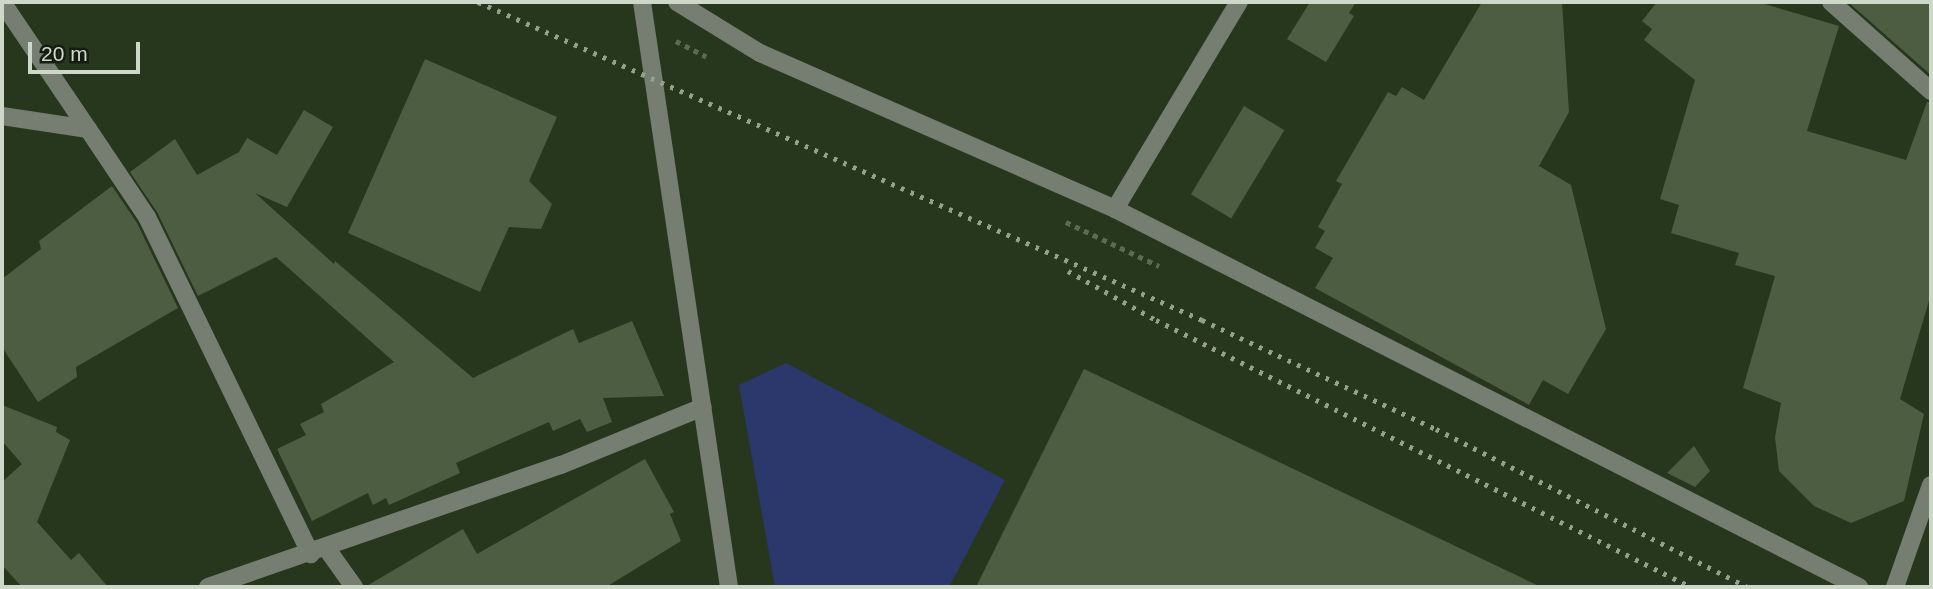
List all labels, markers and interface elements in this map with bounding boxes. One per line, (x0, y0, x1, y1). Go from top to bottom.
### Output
scale bar (32, 28, 144, 72)
text: 20 m (41, 42, 88, 65)

